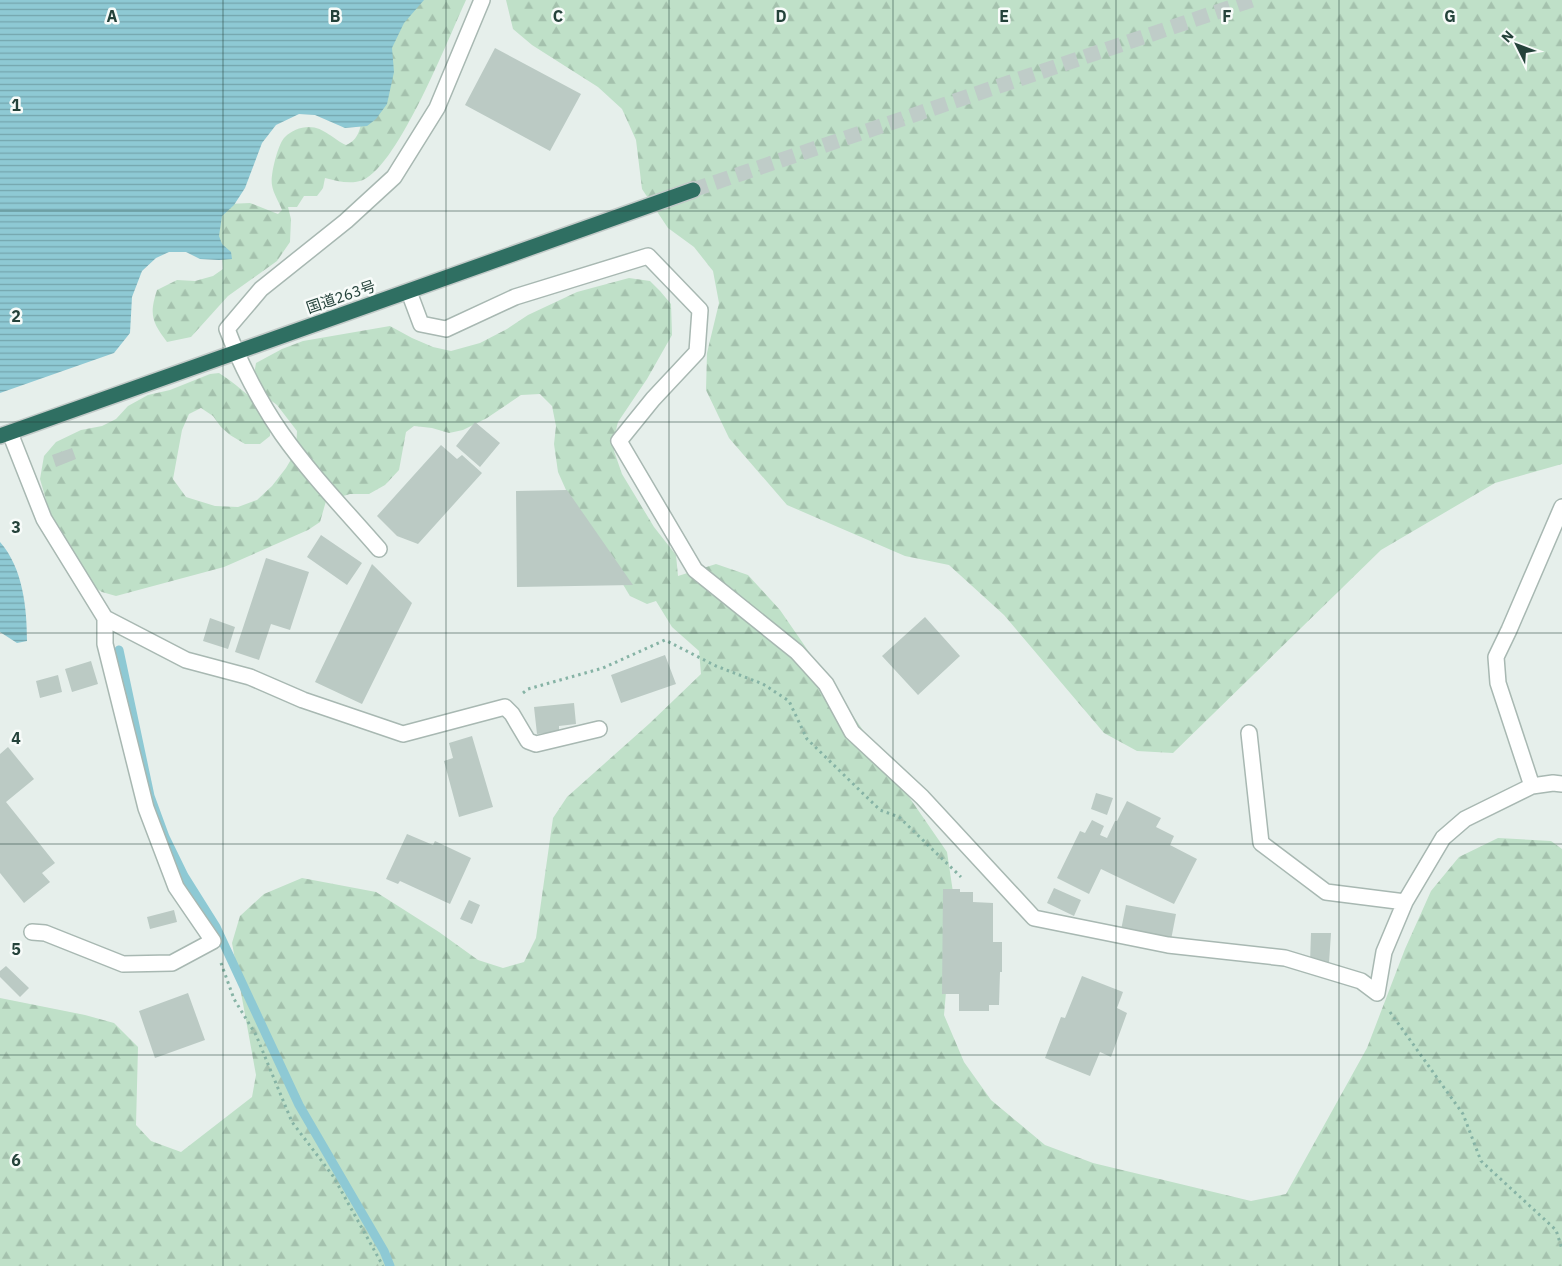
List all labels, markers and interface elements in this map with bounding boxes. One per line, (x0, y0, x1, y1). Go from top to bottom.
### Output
text: A (107, 6, 118, 26)
text: B (330, 6, 341, 26)
text: C (553, 6, 563, 26)
text: D (775, 6, 787, 26)
text: E (999, 6, 1009, 26)
text: F (1222, 6, 1232, 26)
text: G (1444, 6, 1456, 26)
north arrow (1492, 20, 1542, 70)
text: N (1497, 27, 1517, 46)
text: 1 (11, 95, 21, 115)
street label: 国道263号 (304, 276, 378, 317)
text: 2 (11, 306, 21, 326)
text: 3 (11, 517, 21, 537)
text: 4 (11, 728, 21, 748)
text: 5 (11, 939, 21, 959)
text: 6 (11, 1150, 21, 1170)

